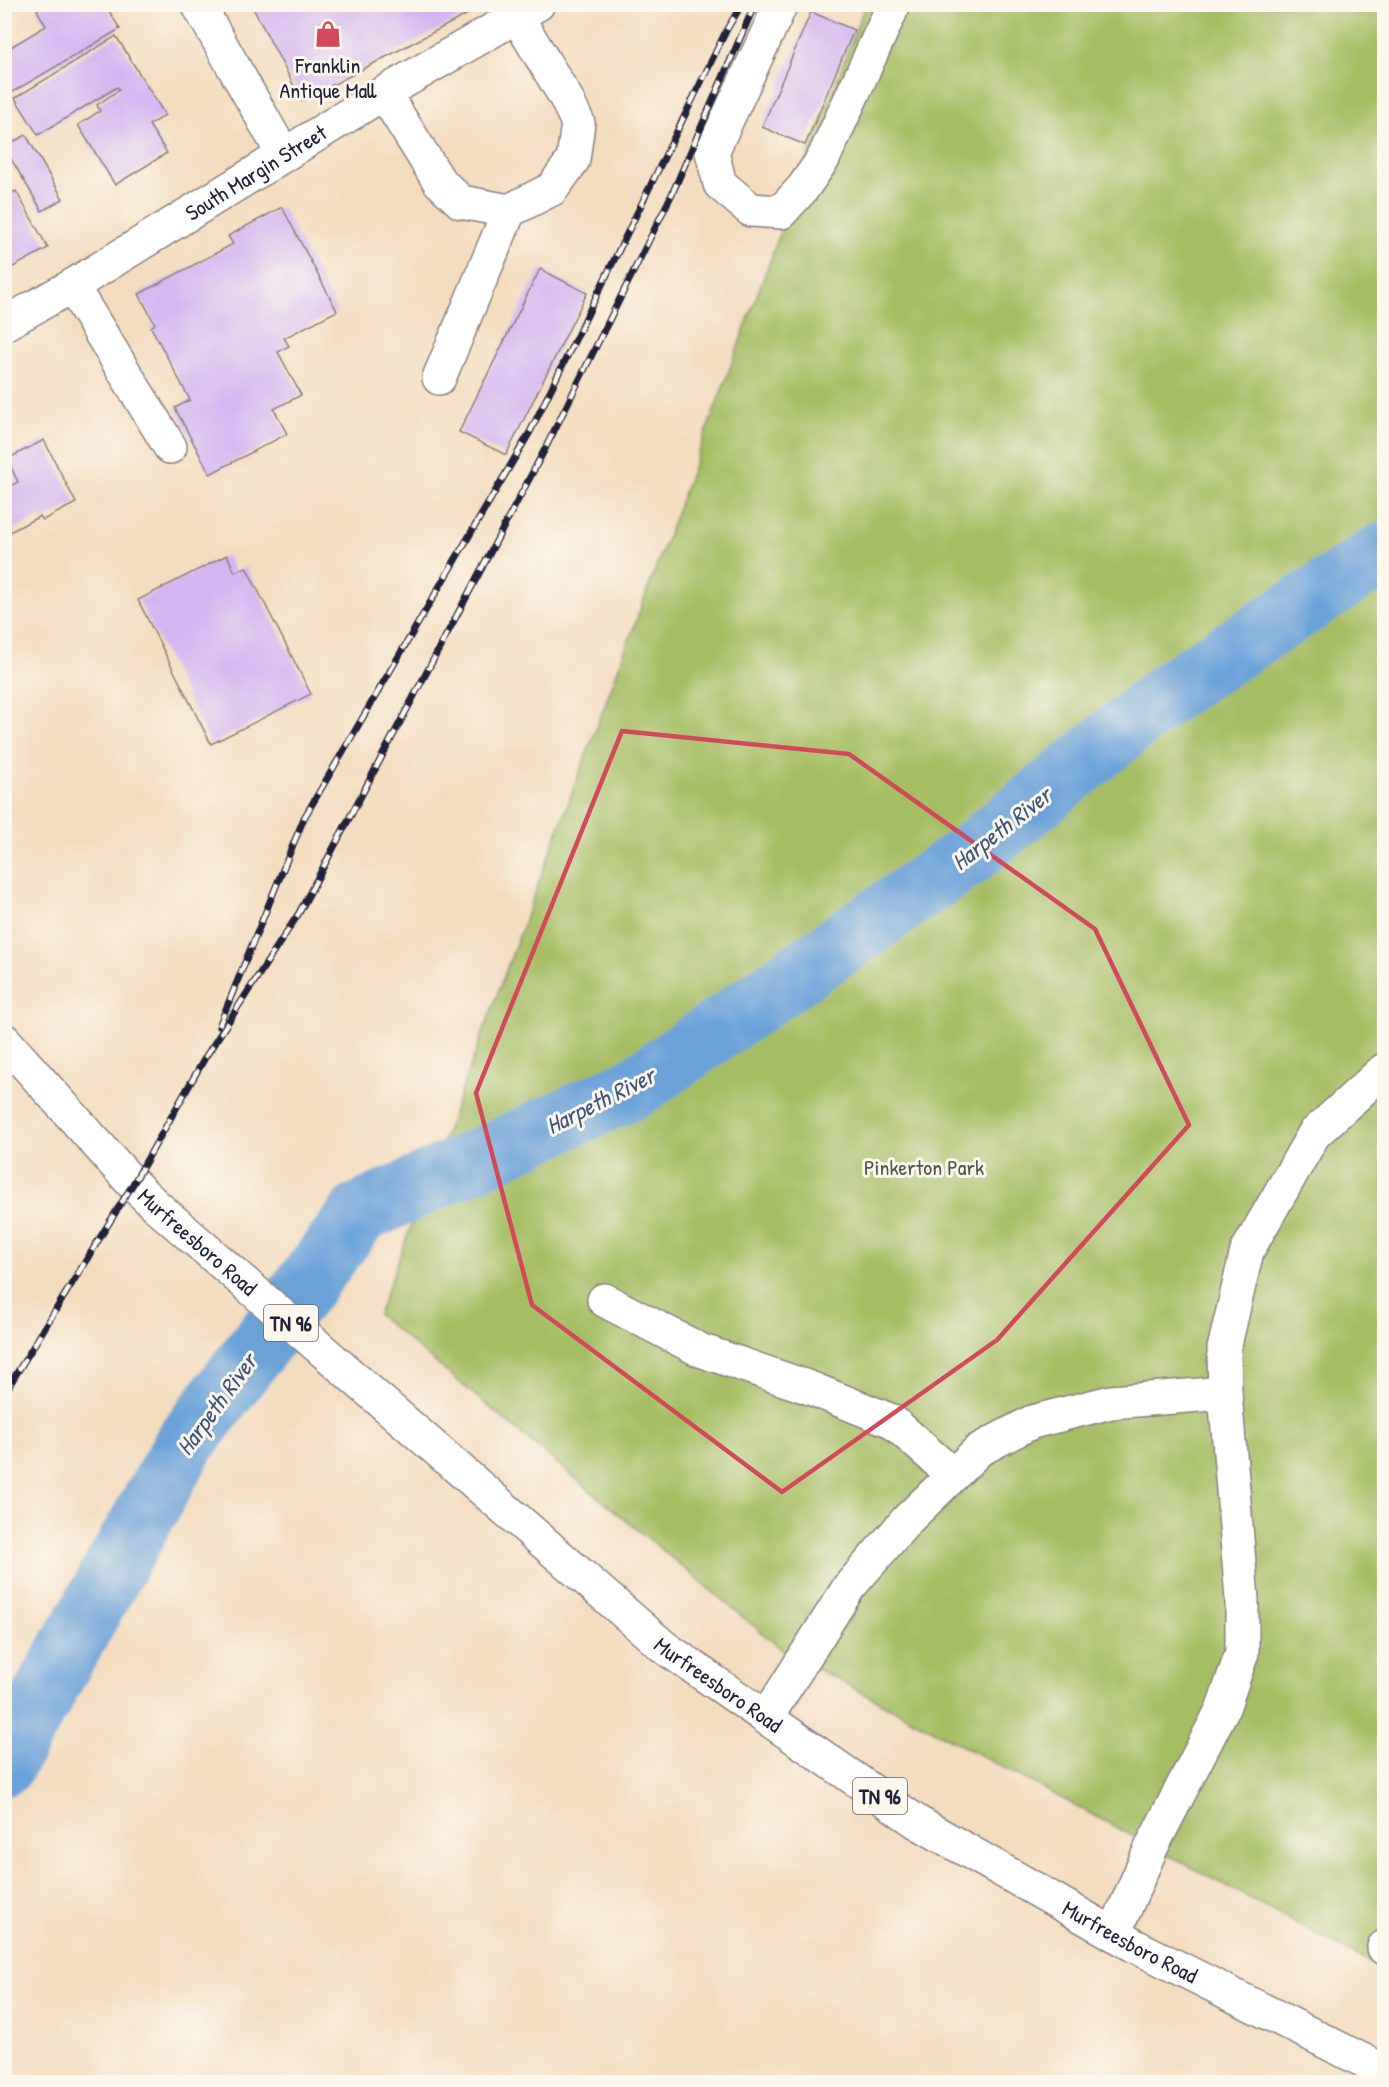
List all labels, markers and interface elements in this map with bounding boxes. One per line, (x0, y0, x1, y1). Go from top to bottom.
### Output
shop icon: Franklin Antique Mall (313, 19, 343, 49)
place label: Franklin Antique Mall (279, 50, 377, 105)
street label: South Margin Street (179, 117, 332, 227)
water label: Harpeth River (945, 777, 1060, 878)
water label: Harpeth River (540, 1058, 663, 1142)
park label: Pinkerton Park (864, 1152, 984, 1182)
street label: Murfreesboro Road (131, 1181, 264, 1302)
road number: TN 96 (264, 1305, 318, 1341)
water label: Harpeth River (168, 1345, 266, 1462)
street label: Murfreesboro Road (648, 1630, 789, 1740)
road number: TN 96 (853, 1778, 907, 1814)
street label: Murfreesboro Road (1057, 1893, 1203, 1990)

